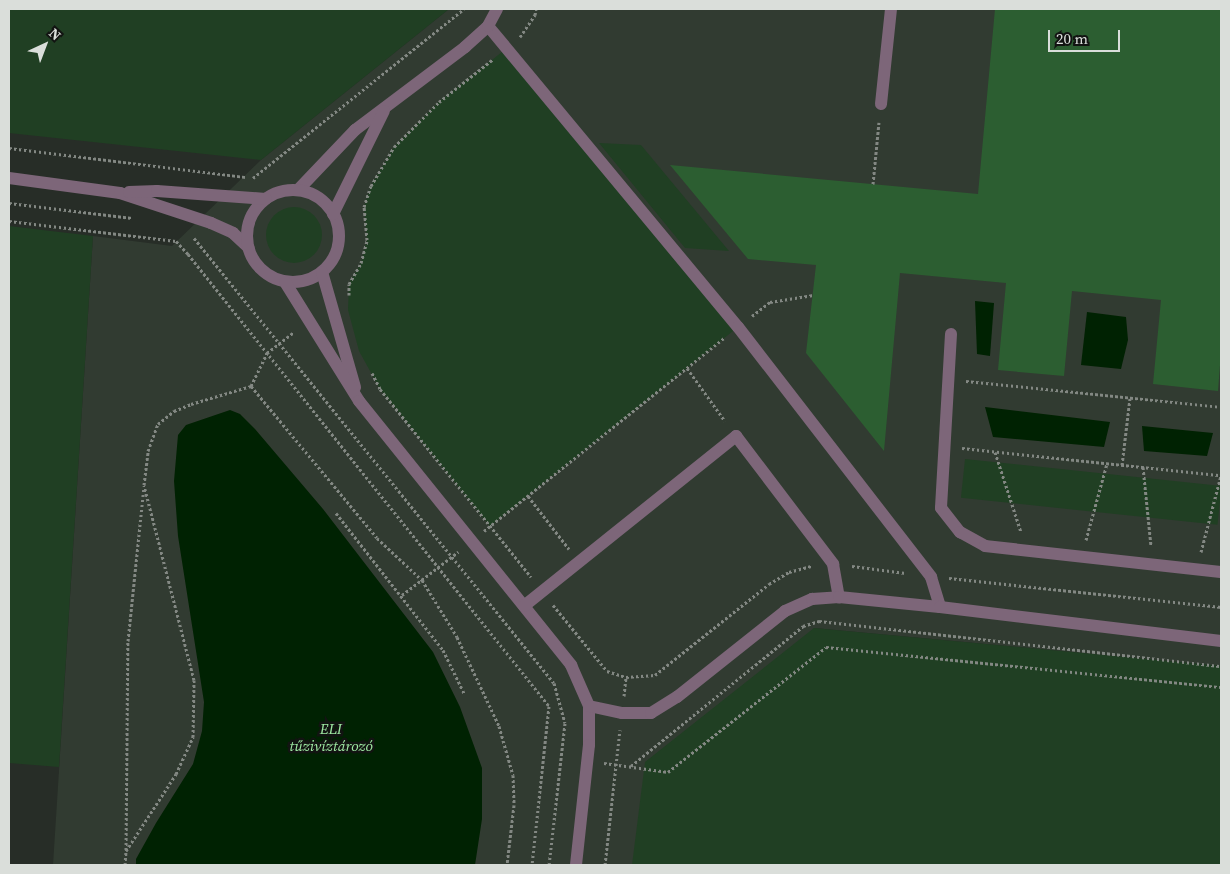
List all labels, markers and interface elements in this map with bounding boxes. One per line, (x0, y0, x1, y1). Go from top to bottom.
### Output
north arrow (20, 20, 70, 70)
scale bar (1050, 20, 1122, 52)
text: N (45, 23, 66, 45)
text: 20 m (1056, 28, 1088, 49)
water label: ELI tűzivíztározó (289, 719, 373, 754)

